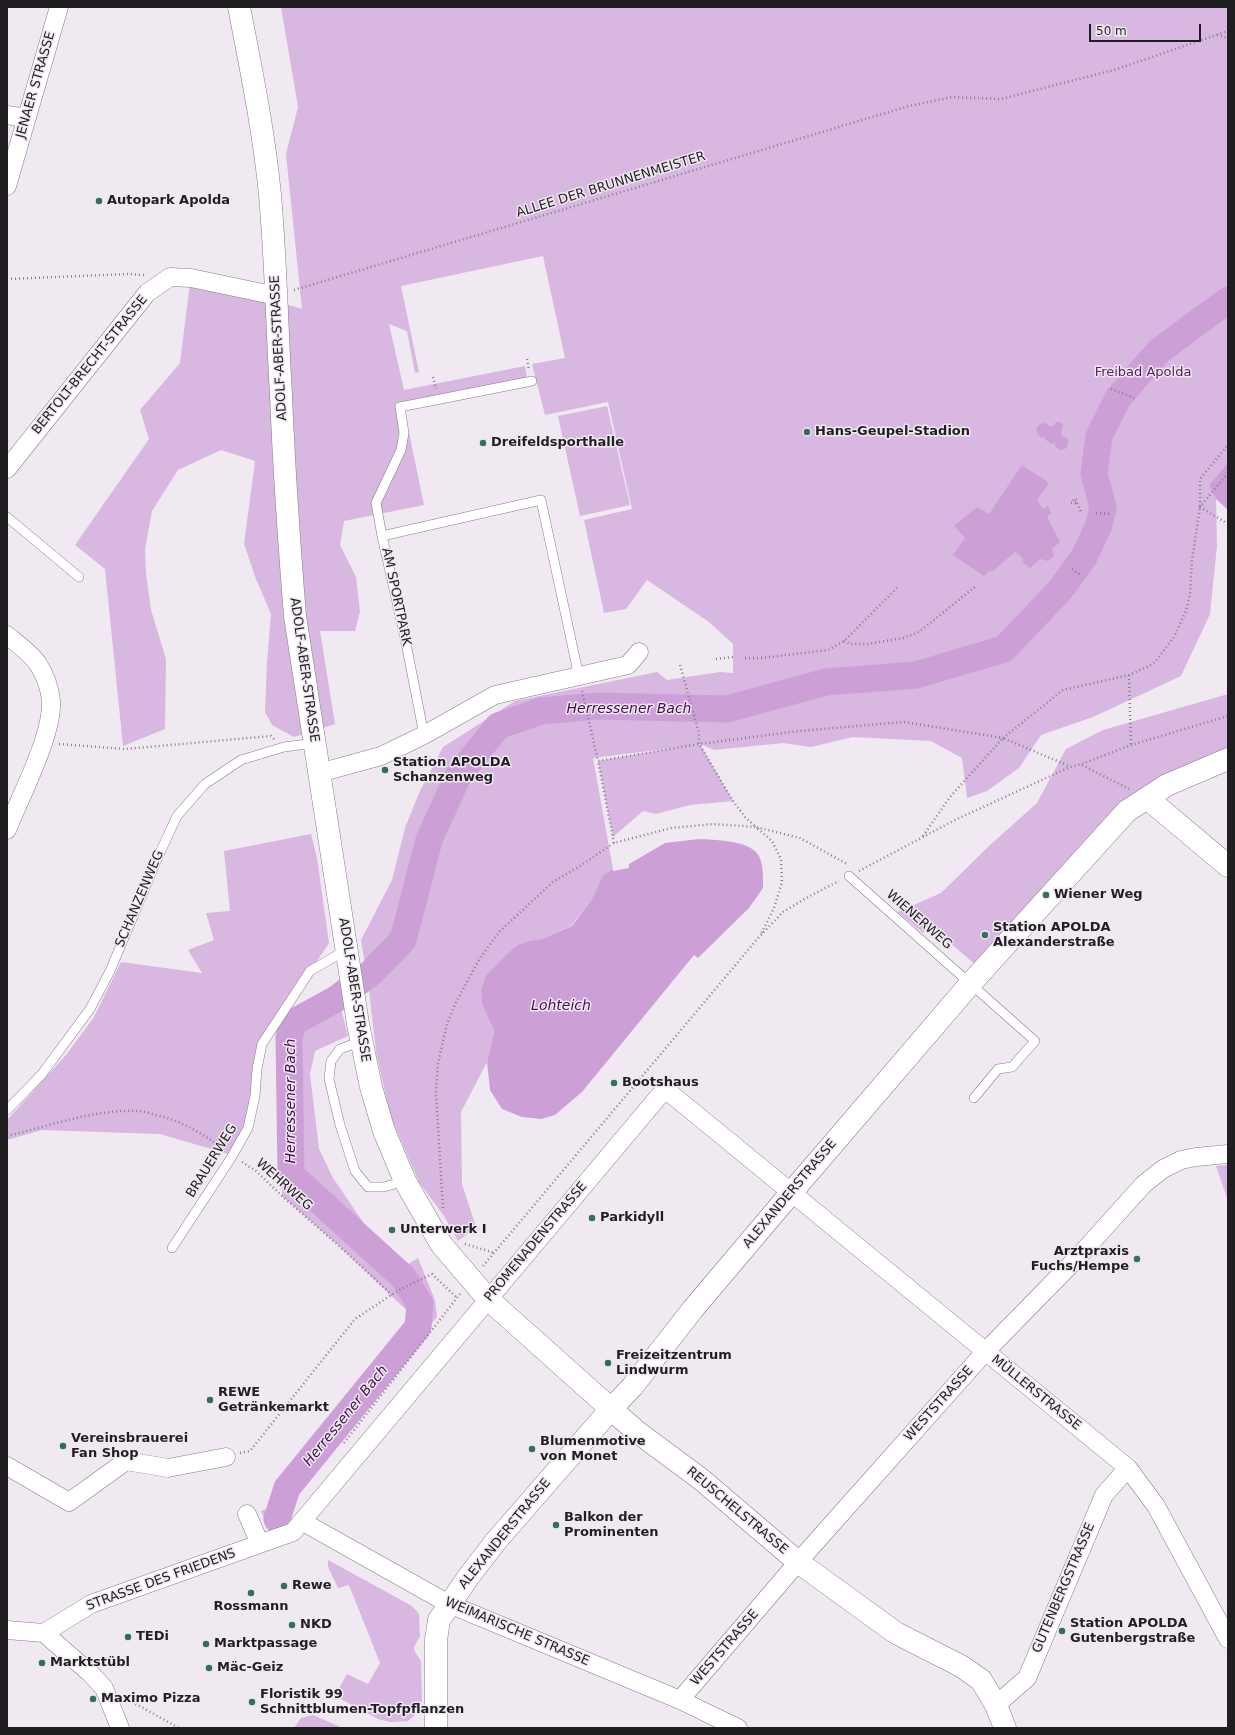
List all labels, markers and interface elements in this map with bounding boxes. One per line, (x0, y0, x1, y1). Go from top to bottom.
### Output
scale bar (1091, 16, 1203, 42)
text: 50 m (1096, 24, 1127, 38)
street label: JENAER STRASSE (13, 30, 59, 140)
street label: ALLEE DER BRUNNENMEISTER (515, 149, 707, 221)
place label: Autopark Apolda (107, 193, 230, 209)
marker: Autopark Apolda (94, 196, 104, 206)
street label: ADOLF-ABER-STRASSE (267, 275, 291, 421)
street label: BERTOLT-BRECHT-STRASSE (29, 292, 151, 438)
park label: Freibad Apolda (1095, 365, 1191, 381)
place label: Hans-Geupel-Stadion (815, 424, 970, 440)
marker: Hans-Geupel-Stadion (802, 427, 812, 437)
place label: Dreifeldsporthalle (491, 435, 624, 451)
marker: Dreifeldsporthalle (478, 438, 488, 448)
street label: AM SPORTPARK (378, 546, 414, 648)
street label: ADOLF-ABER-STRASSE (286, 597, 322, 743)
water label: Herressener Bach (567, 701, 691, 717)
place label: Station APOLDA Schanzenweg (393, 755, 511, 786)
marker: Station APOLDA Schanzenweg (380, 765, 390, 775)
street label: SCHANZENWEG (113, 848, 167, 950)
street label: WIENERWEG (883, 887, 955, 953)
place label: Wiener Weg (1054, 887, 1143, 903)
marker: Wiener Weg (1041, 890, 1051, 900)
street label: ADOLF-ABER-STRASSE (335, 917, 373, 1063)
place label: Station APOLDA Alexanderstraße (993, 920, 1115, 951)
marker: Station APOLDA Alexanderstraße (980, 930, 990, 940)
water label: Lohteich (531, 998, 591, 1014)
water label: Herressener Bach (283, 1039, 299, 1163)
place label: Bootshaus (622, 1075, 699, 1091)
marker: Bootshaus (609, 1078, 619, 1088)
street label: BRAUERWEG (183, 1121, 241, 1201)
street label: ALEXANDERSTRASSE (740, 1136, 840, 1252)
street label: WEHRWEG (253, 1156, 315, 1214)
street label: PROMENADENSTRASSE (481, 1179, 591, 1305)
place label: Parkidyll (600, 1210, 664, 1226)
marker: Parkidyll (587, 1213, 597, 1223)
place label: Unterwerk I (400, 1222, 486, 1238)
marker: Unterwerk I (387, 1225, 397, 1235)
place label: Arztpraxis Fuchs/Hempe (1031, 1244, 1129, 1275)
marker: Arztpraxis Fuchs/Hempe (1132, 1254, 1142, 1264)
place label: Freizeitzentrum Lindwurm (616, 1348, 732, 1379)
street label: MÜLLERSTRASSE (988, 1352, 1084, 1434)
marker: Freizeitzentrum Lindwurm (603, 1358, 613, 1368)
water label: Herressener Bach (300, 1362, 392, 1470)
street label: WESTSTRASSE (901, 1363, 977, 1445)
place label: REWE Getränkemarkt (218, 1385, 329, 1416)
marker: REWE Getränkemarkt (205, 1395, 215, 1405)
place label: Vereinsbrauerei Fan Shop (71, 1431, 188, 1462)
place label: Blumenmotive von Monet (540, 1434, 646, 1465)
marker: Vereinsbrauerei Fan Shop (58, 1441, 68, 1451)
marker: Blumenmotive von Monet (527, 1444, 537, 1454)
street label: REUSCHELSTRASSE (683, 1464, 791, 1558)
street label: ALEXANDERSTRASSE (456, 1476, 554, 1592)
place label: Balkon der Prominenten (564, 1510, 658, 1541)
marker: Balkon der Prominenten (551, 1520, 561, 1530)
street label: GUTENBERGSTRASSE (1029, 1521, 1099, 1655)
street label: STRASSE DES FRIEDENS (84, 1546, 238, 1614)
place label: Rewe (292, 1578, 332, 1594)
marker: Rewe (279, 1581, 289, 1591)
marker: Rossmann (246, 1588, 256, 1598)
street label: WEIMARISCHE STRASSE (442, 1594, 592, 1670)
place label: Rossmann (213, 1599, 289, 1615)
street label: WESTSTRASSE (688, 1607, 762, 1689)
place label: Station APOLDA Gutenbergstraße (1070, 1616, 1195, 1647)
place label: NKD (300, 1617, 332, 1633)
marker: NKD (287, 1620, 297, 1630)
marker: Station APOLDA Gutenbergstraße (1057, 1626, 1067, 1636)
place label: TEDi (136, 1629, 169, 1645)
marker: TEDi (123, 1632, 133, 1642)
place label: Marktpassage (214, 1636, 317, 1652)
marker: Marktpassage (201, 1639, 211, 1649)
place label: Marktstübl (50, 1655, 130, 1671)
marker: Marktstübl (37, 1658, 47, 1668)
place label: Mäc-Geiz (217, 1660, 283, 1676)
marker: Mäc-Geiz (204, 1663, 214, 1673)
place label: Floristik 99 Schnittblumen-Topfpflanzen (260, 1687, 464, 1718)
place label: Maximo Pizza (101, 1691, 200, 1707)
marker: Maximo Pizza (88, 1694, 98, 1704)
marker: Floristik 99 Schnittblumen-Topfpflanzen (247, 1697, 257, 1707)

